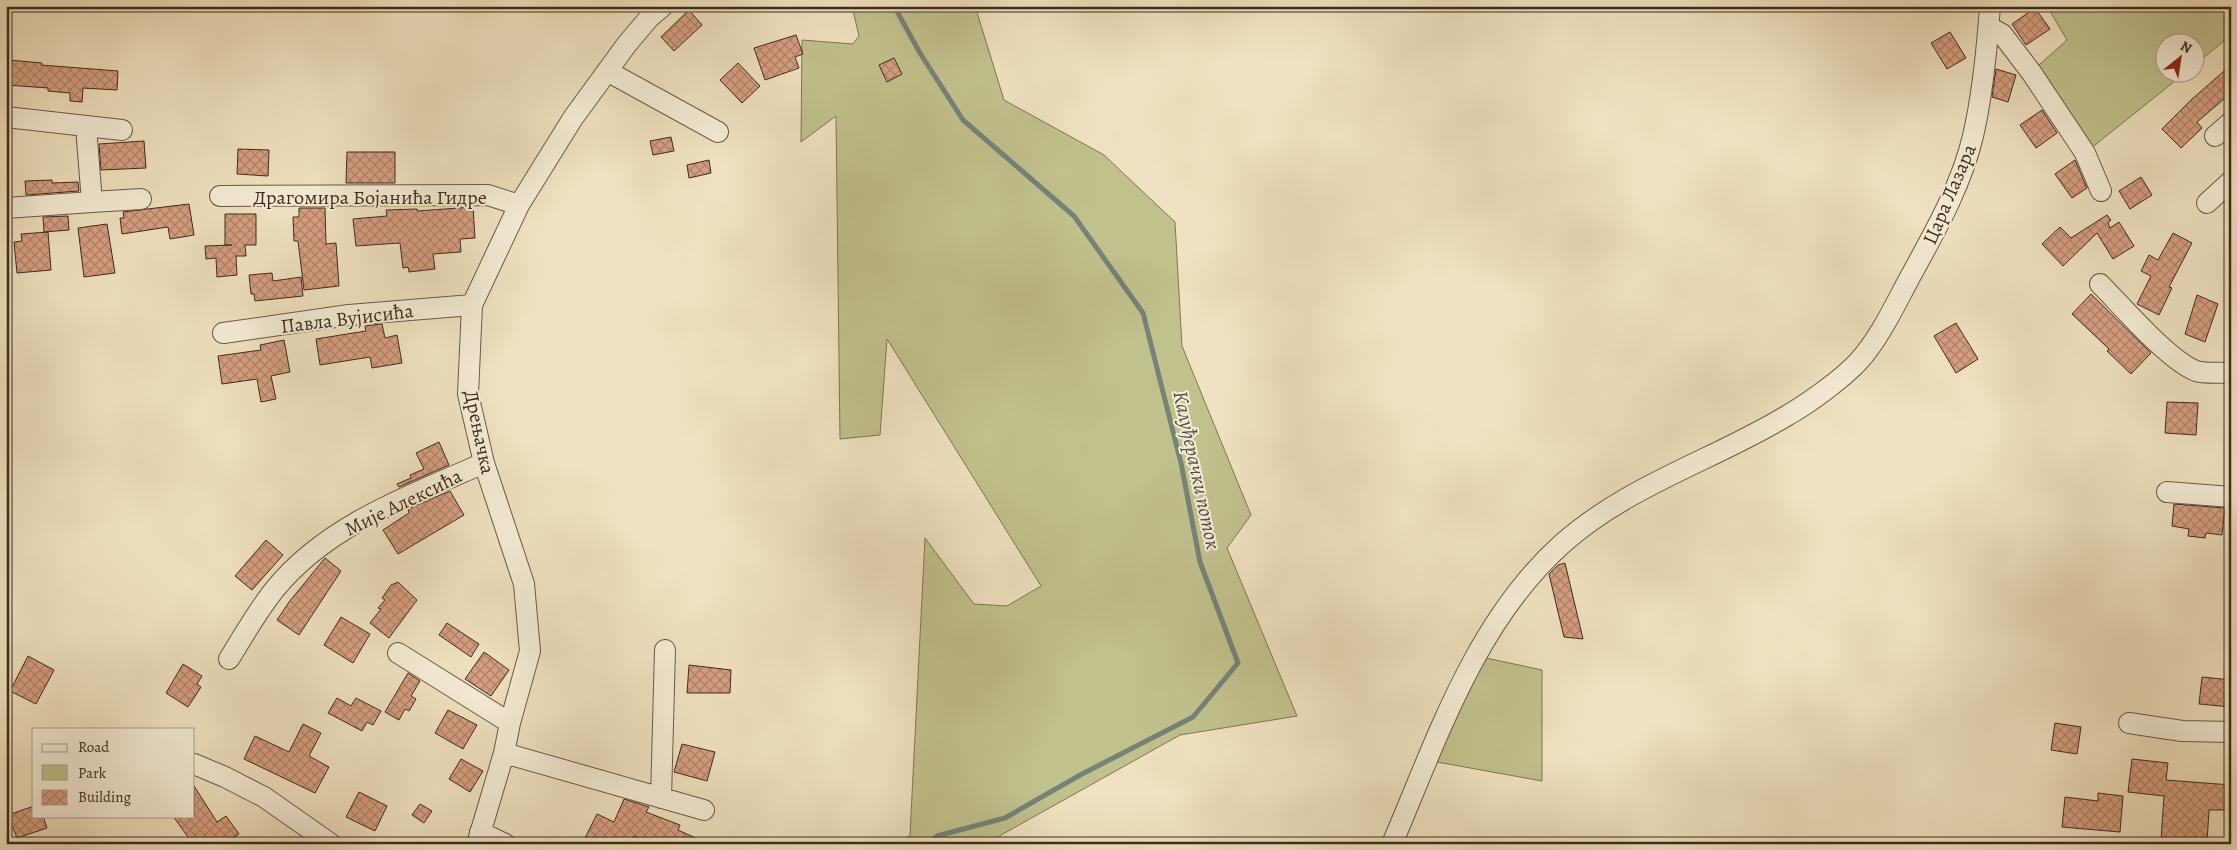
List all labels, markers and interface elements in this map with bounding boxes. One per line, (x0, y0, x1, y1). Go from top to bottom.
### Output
north arrow (2154, 32, 2204, 82)
text: N (2177, 36, 2195, 58)
street label: Цара Лазара (1916, 139, 1983, 249)
street label: Драгомира Бојанића Гидре (253, 184, 487, 211)
street label: Павла Вујисића (279, 297, 416, 340)
street label: Дрењачка (457, 388, 502, 477)
water label: Калуђерачки поток (1167, 388, 1227, 552)
street label: Мије Алексића (340, 462, 467, 543)
legend (32, 728, 195, 818)
text: Road (78, 737, 110, 757)
text: Park (78, 763, 107, 783)
text: Building (78, 787, 131, 807)

